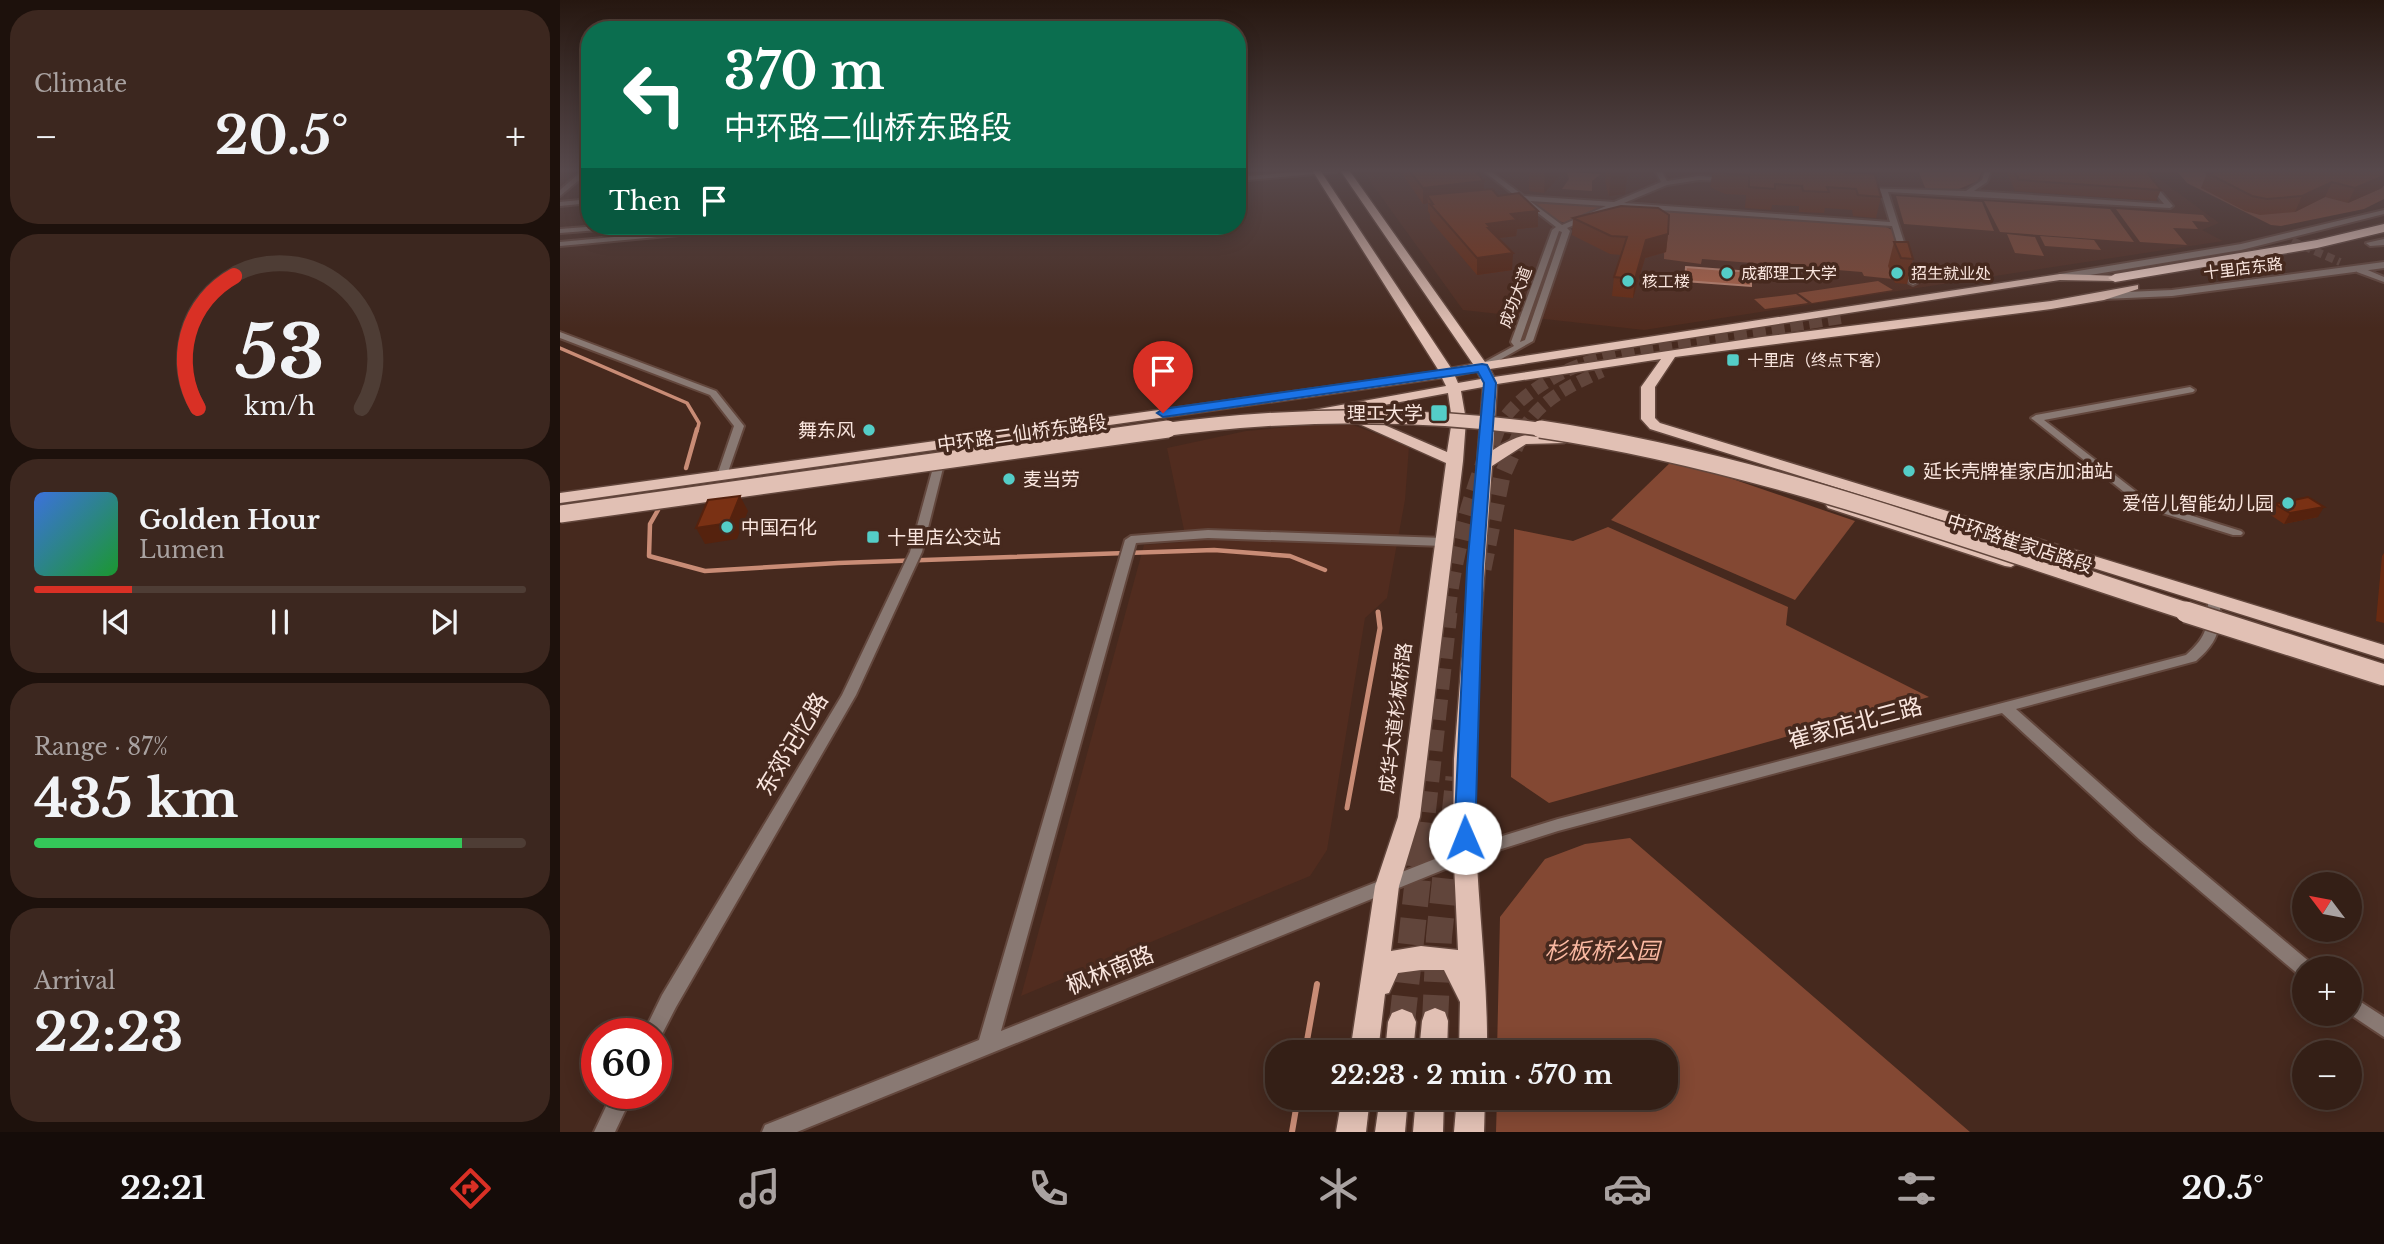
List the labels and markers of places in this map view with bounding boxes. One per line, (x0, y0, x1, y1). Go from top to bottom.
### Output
place label: 成都理工大学 (1741, 263, 1837, 283)
place label: 招生就业处 (1911, 263, 1991, 283)
marker: 成都理工大学 (1719, 265, 1735, 281)
marker: 招生就业处 (1889, 265, 1905, 281)
place label: 核工楼 (1642, 271, 1690, 291)
marker: 核工楼 (1620, 273, 1636, 289)
pin (1133, 341, 1193, 413)
place label: 十里店（终点下客） (1747, 350, 1891, 370)
marker: 十里店（终点下客） (1725, 352, 1741, 368)
place label: 理工大学 (1347, 402, 1423, 425)
marker: 理工大学 (1429, 403, 1449, 423)
place label: 舞东风 (798, 419, 855, 442)
marker: 舞东风 (861, 422, 877, 438)
place label: 延长壳牌崔家店加油站 (1923, 460, 2113, 483)
marker: 延长壳牌崔家店加油站 (1901, 463, 1917, 479)
place label: 麦当劳 (1023, 468, 1080, 491)
marker: 麦当劳 (1001, 471, 1017, 487)
place label: 爱倍儿智能幼儿园 (2122, 492, 2274, 515)
marker: 爱倍儿智能幼儿园 (2280, 495, 2296, 511)
place label: 中国石化 (741, 516, 817, 539)
marker: 中国石化 (719, 519, 735, 535)
place label: 十里店公交站 (887, 526, 1001, 549)
marker: 十里店公交站 (865, 529, 881, 545)

